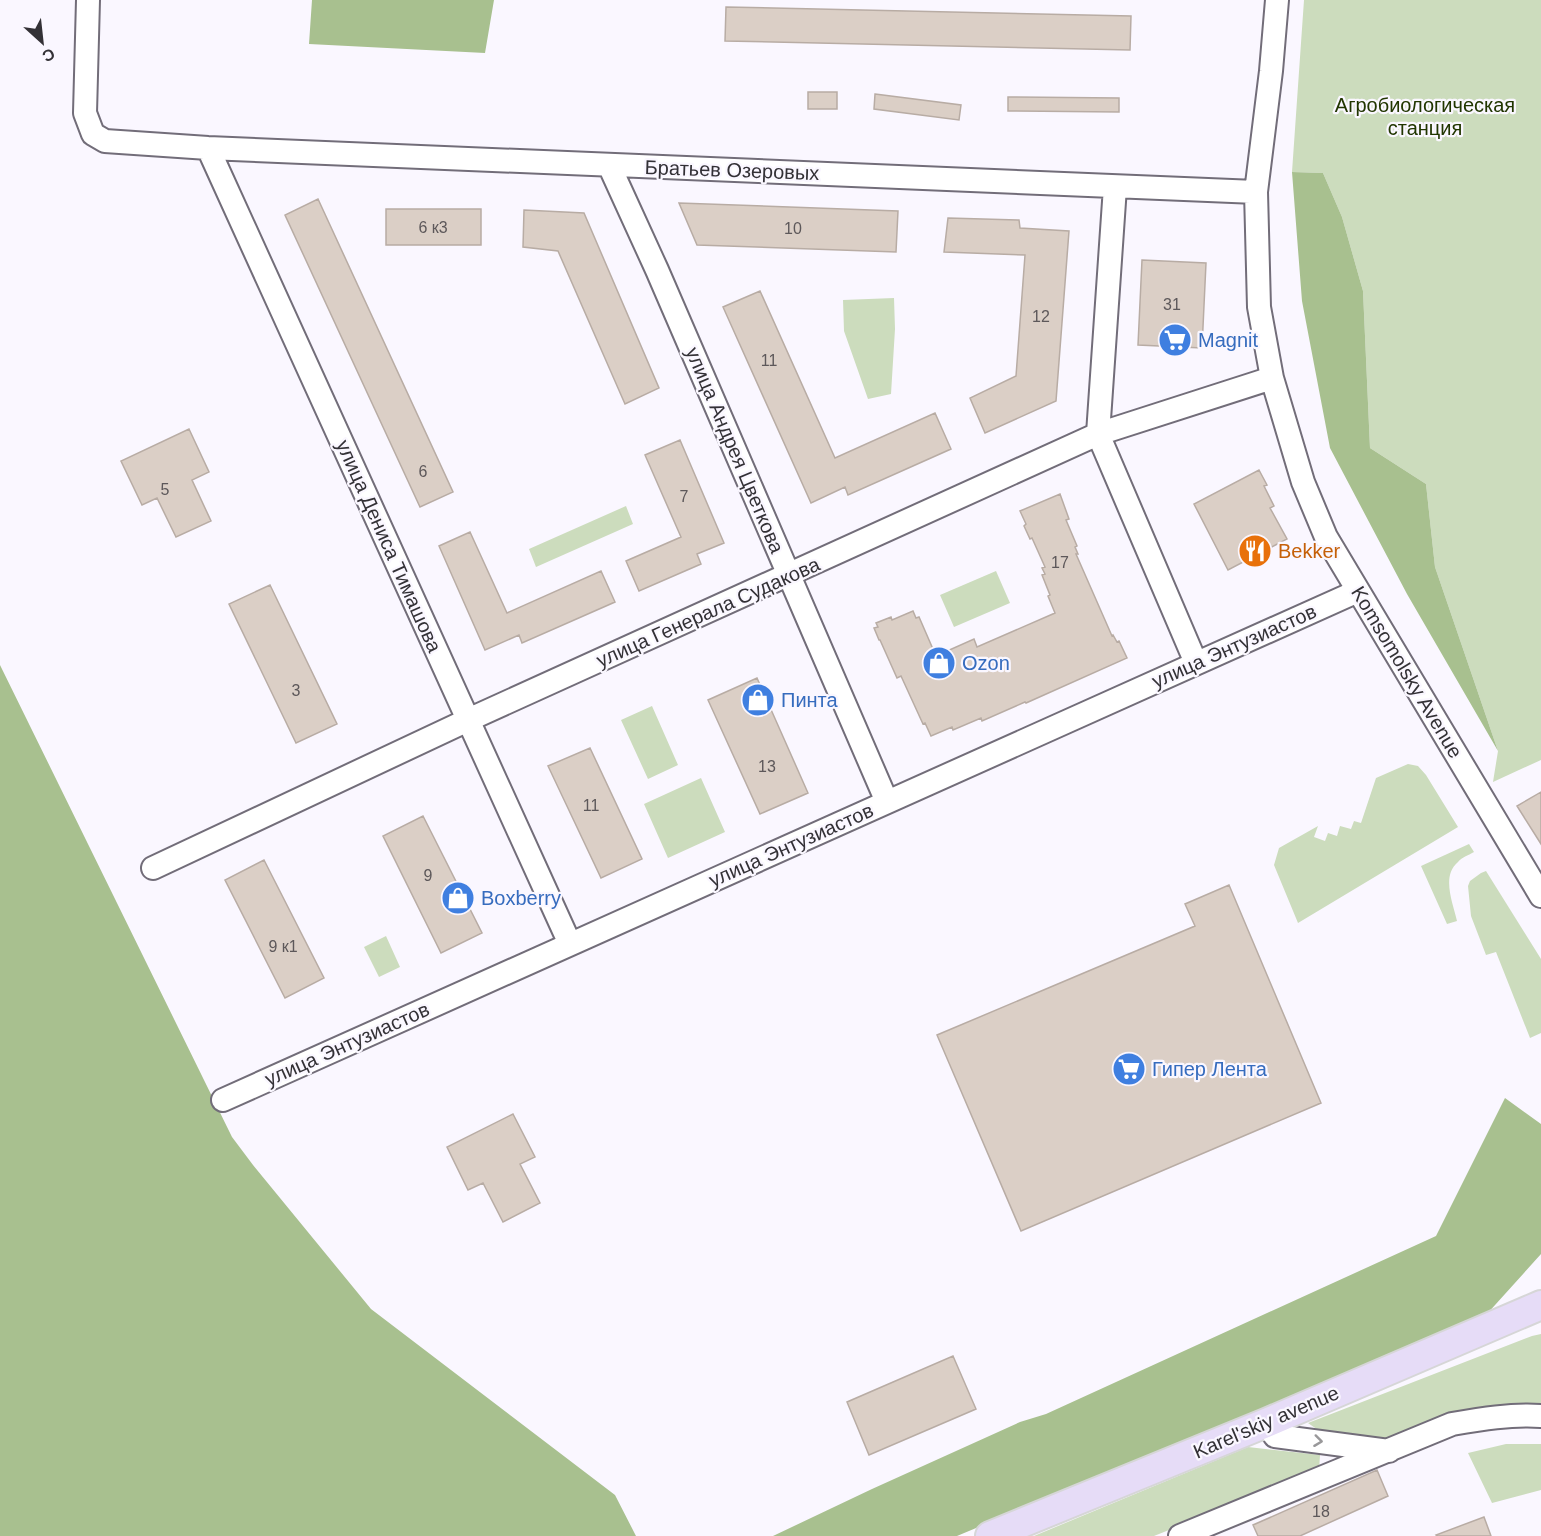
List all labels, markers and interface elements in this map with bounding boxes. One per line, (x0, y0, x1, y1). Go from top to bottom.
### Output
north arrow (12, 12, 72, 72)
text: С (39, 45, 58, 65)
park label: Агробиологическая станция (1335, 94, 1515, 139)
street label: Братьев Озеровых (644, 156, 820, 184)
house number: 6 к3 (418, 219, 448, 236)
house number: 10 (784, 220, 802, 237)
house number: 31 (1163, 296, 1181, 313)
house number: 12 (1032, 308, 1050, 325)
supermarket icon: Magnit (1157, 322, 1193, 358)
place label: Magnit (1198, 329, 1258, 351)
street label: улица Андрея Цветкова (682, 344, 789, 557)
house number: 11 (761, 352, 777, 369)
street label: улица Дениса Тимашова (332, 436, 446, 656)
house number: 6 (419, 463, 428, 480)
house number: 5 (161, 481, 170, 498)
house number: 7 (680, 488, 689, 505)
restaurant icon: Bekker (1237, 533, 1273, 569)
place label: Bekker (1278, 540, 1341, 562)
street label: улица Генерала Судакова (593, 552, 824, 671)
house number: 17 (1051, 554, 1069, 571)
street label: Komsomolsky Avenue (1347, 582, 1467, 762)
street label: улица Энтузиастов (1148, 600, 1320, 692)
shop icon: Ozon (921, 645, 957, 681)
place label: Ozon (962, 652, 1010, 674)
house number: 3 (292, 682, 301, 699)
shop icon: Пинта (740, 682, 776, 718)
place label: Пинта (781, 689, 839, 711)
house number: 13 (758, 758, 776, 775)
house number: 11 (583, 797, 599, 814)
street label: улица Энтузиастов (705, 799, 877, 891)
house number: 9 (424, 867, 433, 884)
shop icon: Boxberry (440, 880, 476, 916)
place label: Boxberry (481, 887, 561, 909)
house number: 9 к1 (268, 938, 298, 955)
street label: улица Энтузиастов (261, 998, 433, 1090)
supermarket icon: Гипер Лента (1111, 1051, 1147, 1087)
place label: Гипер Лента (1152, 1058, 1268, 1080)
street label: Karel'skiy avenue (1190, 1381, 1342, 1463)
one-way arrow (1313, 1435, 1322, 1447)
house number: 18 (1312, 1503, 1330, 1520)

